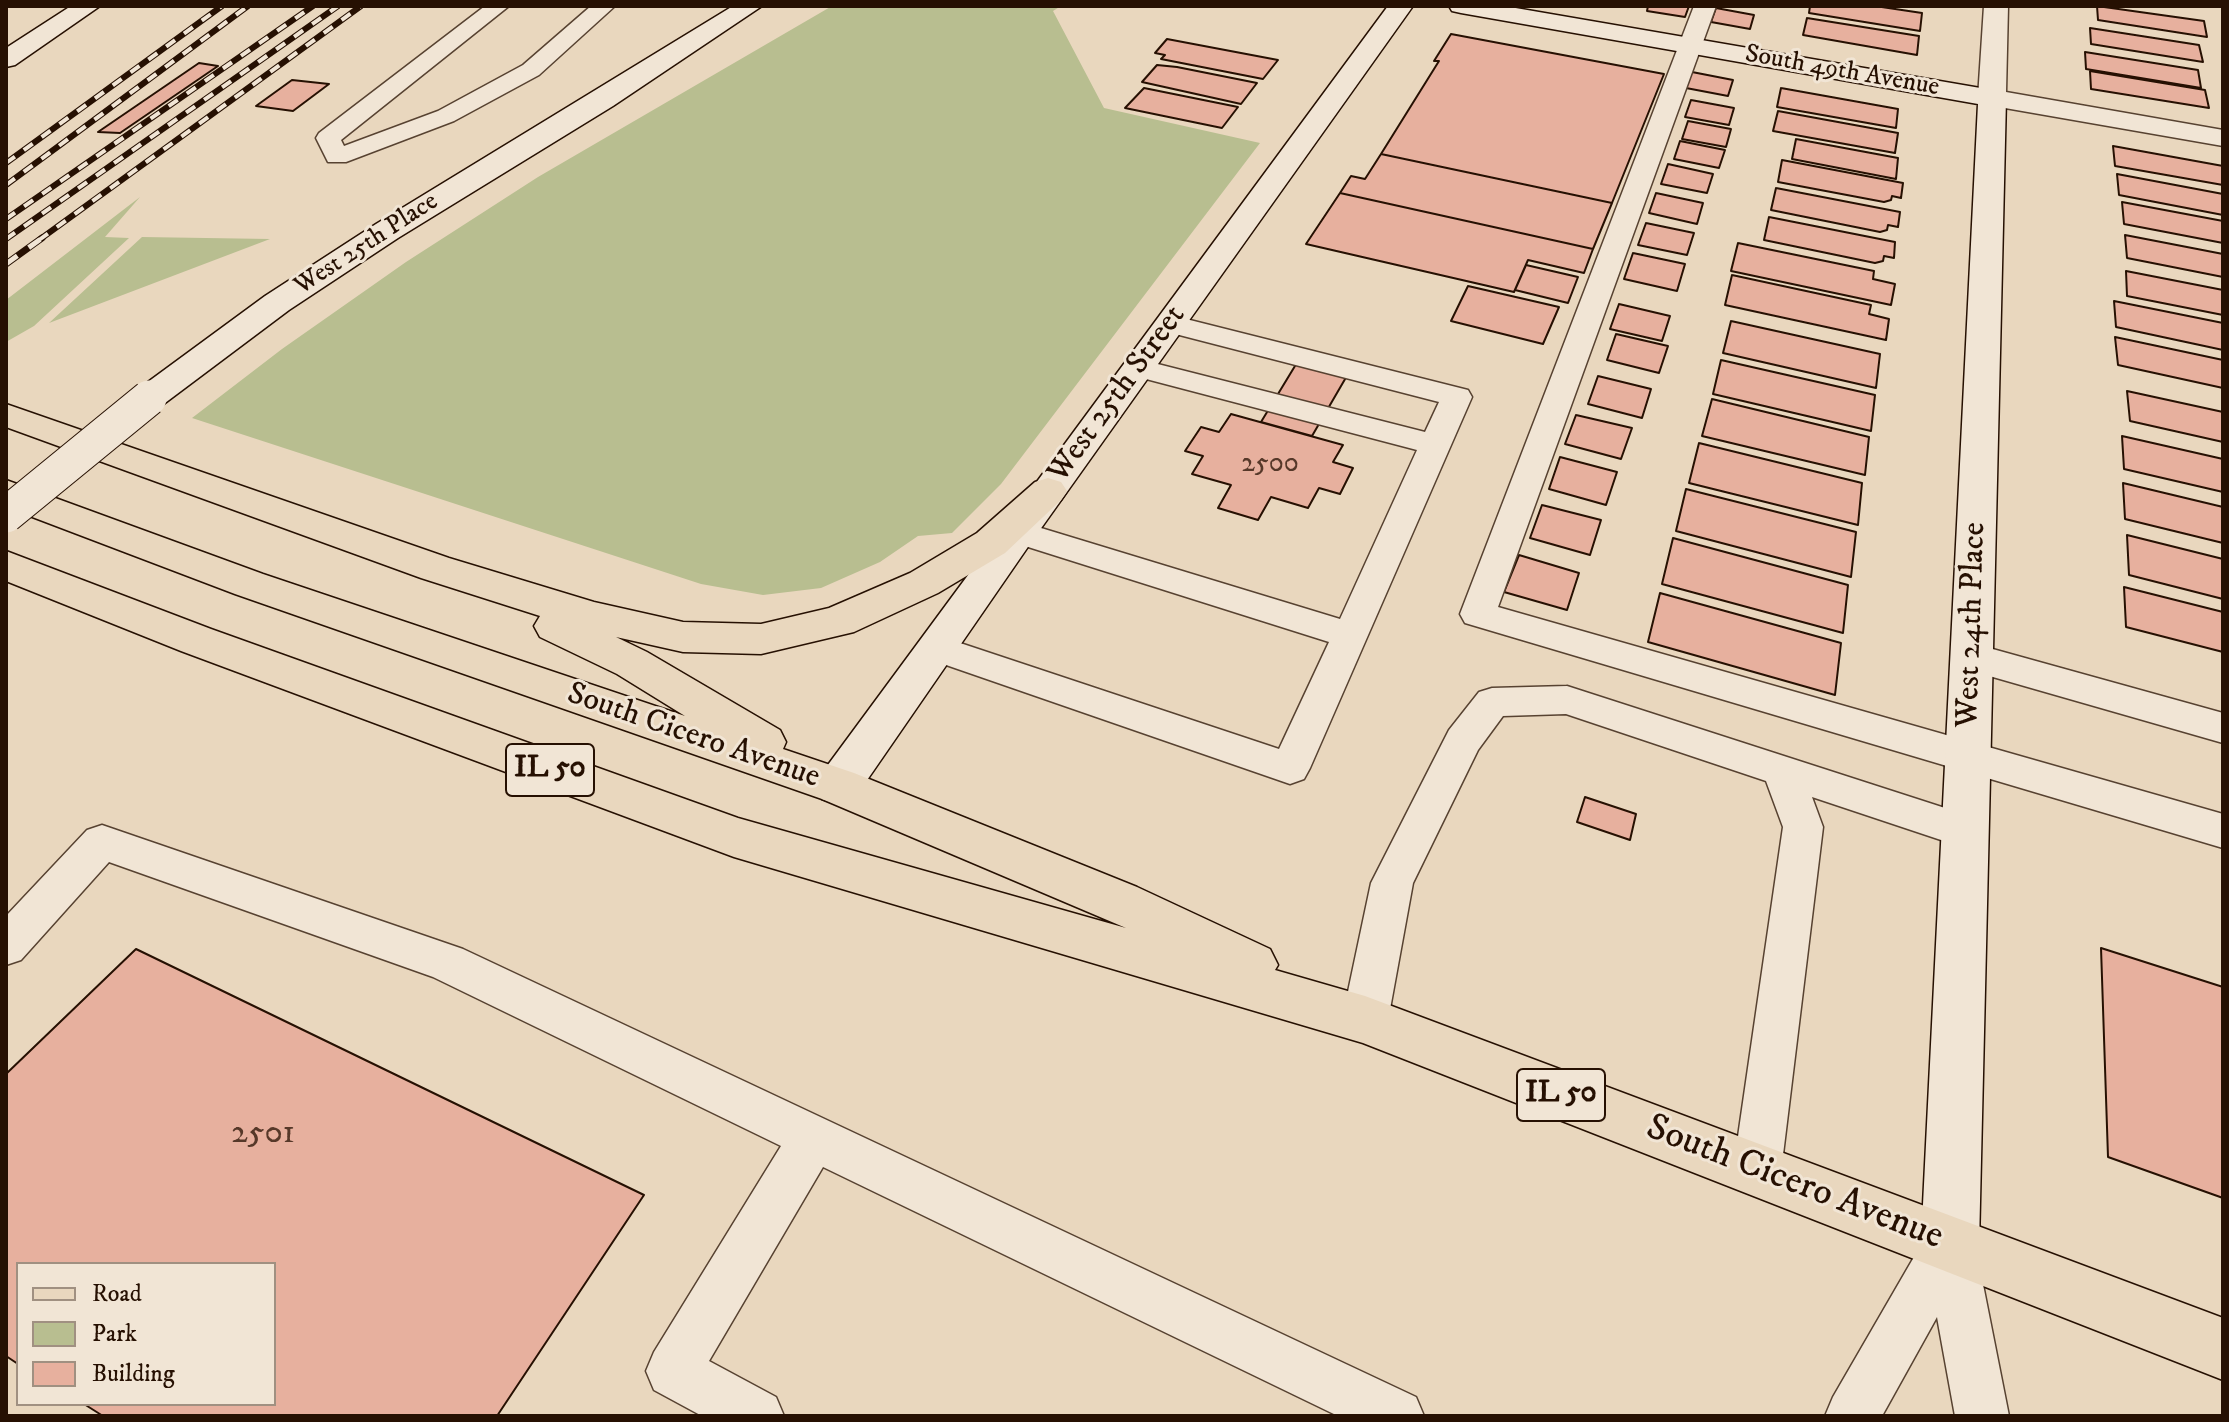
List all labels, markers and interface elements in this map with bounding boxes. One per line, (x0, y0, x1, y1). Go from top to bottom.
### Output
street label: South 49th Avenue (1742, 40, 1942, 104)
street label: West 25th Place (289, 187, 445, 303)
street label: West 25th Street (1041, 299, 1195, 491)
house number: 2500 (1241, 448, 1299, 482)
street label: West 24th Place (1950, 522, 1996, 728)
street label: South Cicero Avenue (562, 676, 824, 798)
road number: IL 50 (506, 744, 594, 796)
road number: IL 50 (1517, 1069, 1605, 1121)
street label: South Cicero Avenue (1639, 1106, 1949, 1262)
house number: 2501 (231, 1115, 295, 1155)
legend (16, 1262, 276, 1406)
text: Road (92, 1279, 142, 1309)
text: Park (92, 1319, 137, 1349)
text: Building (92, 1359, 175, 1389)

